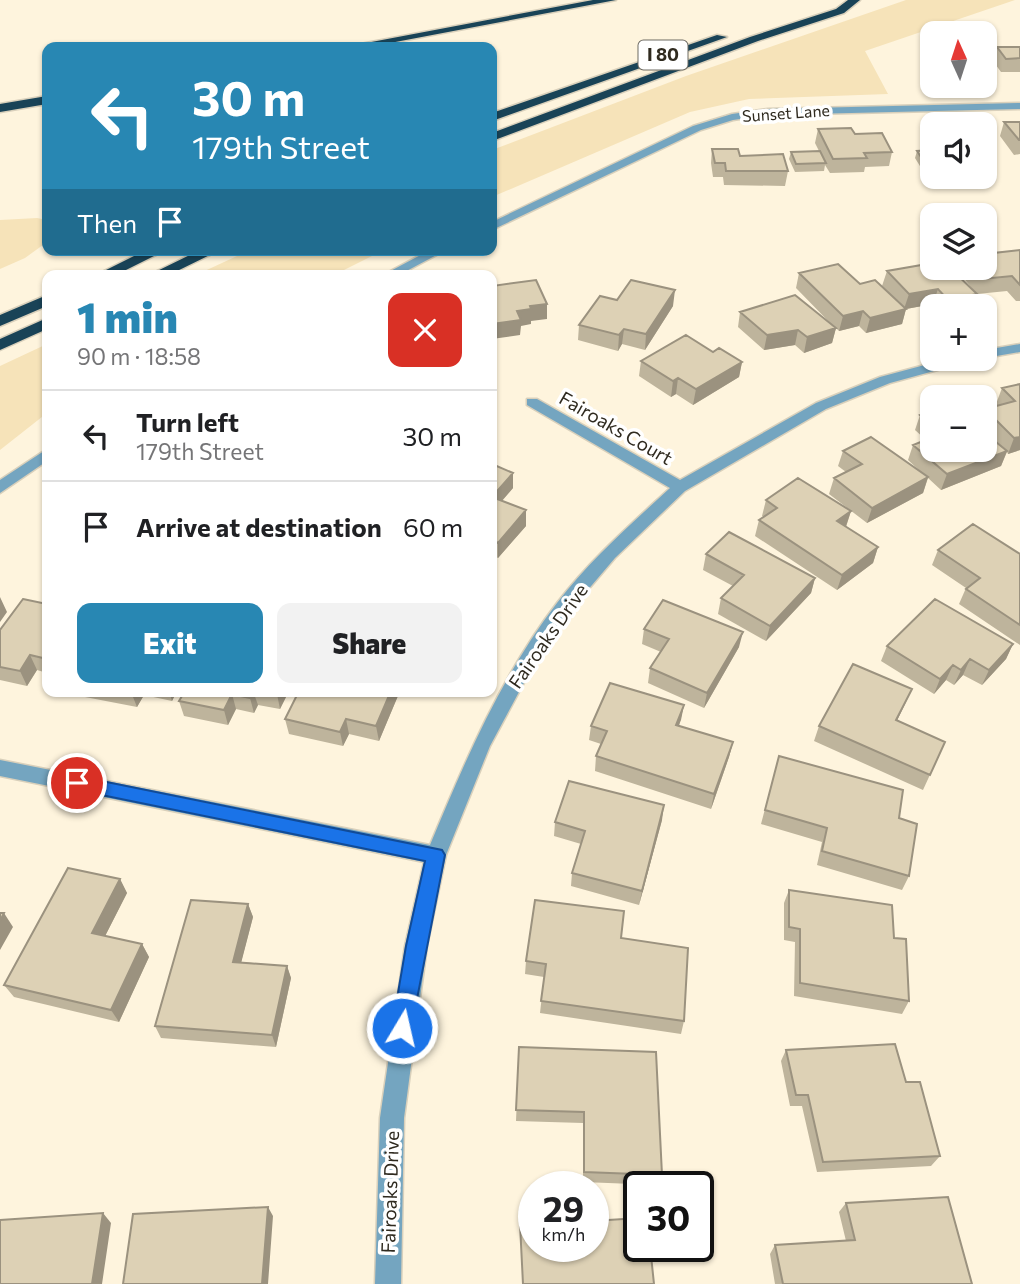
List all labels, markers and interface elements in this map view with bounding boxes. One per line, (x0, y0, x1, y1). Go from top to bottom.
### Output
north arrow (920, 21, 998, 98)
map controls (920, 21, 997, 462)
road number: I 80 (638, 40, 688, 70)
text: 30 m (192, 66, 305, 126)
icon: left (77, 70, 168, 161)
street label: Sunset Lane (741, 100, 830, 125)
button: sound (920, 112, 997, 189)
text: 179th Street (192, 126, 370, 166)
icon: arrive (151, 203, 189, 241)
button: layers (920, 203, 997, 280)
text: Then (77, 207, 137, 238)
text: 1 min (77, 290, 178, 342)
button: close (388, 293, 462, 367)
button: + (920, 294, 997, 371)
text: 90 m · 18:58 (77, 342, 201, 370)
button: − (920, 385, 997, 462)
street label: Fairoaks Court (556, 386, 677, 469)
text: Turn left (136, 406, 239, 437)
icon: left (77, 417, 115, 455)
text: 30 m (403, 420, 462, 451)
text: 179th Street (136, 437, 264, 465)
icon: arrive (77, 508, 115, 546)
text: Arrive at destination (136, 511, 382, 542)
text: 60 m (403, 511, 463, 542)
street label: Fairoaks Drive (503, 579, 592, 692)
button: Exit (77, 603, 263, 683)
button: Share (277, 603, 462, 683)
pin (47, 753, 107, 813)
icon: arrive (58, 764, 96, 802)
position arrow (365, 991, 439, 1065)
street label: Fairoaks Drive (376, 1130, 403, 1254)
speed limit sign: 30 (623, 1171, 714, 1262)
text: 29 (543, 1186, 584, 1229)
text: km/h (542, 1223, 585, 1245)

